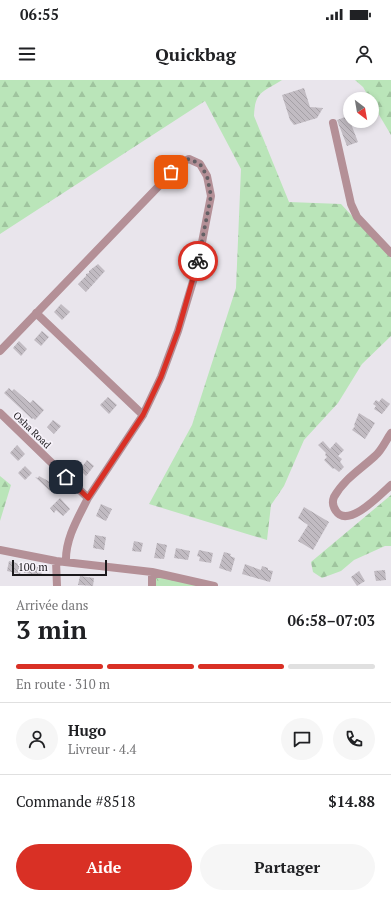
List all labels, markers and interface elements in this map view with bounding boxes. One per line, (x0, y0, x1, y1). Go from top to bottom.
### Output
text: 06:55 (20, 4, 59, 24)
text: Quickbag (155, 42, 236, 66)
icon: menu (16, 43, 38, 65)
icon: person (353, 43, 375, 65)
north arrow (343, 92, 379, 128)
map controls (343, 92, 379, 128)
pin (154, 155, 188, 189)
icon: bag (160, 161, 182, 183)
courier (178, 241, 218, 281)
icon: bike (187, 250, 209, 272)
street label: Osha Road (10, 409, 54, 451)
pin (49, 460, 83, 494)
icon: home (55, 466, 77, 488)
scale bar (12, 558, 107, 577)
text: 100 m (18, 560, 48, 574)
text: Arrivée dans (16, 596, 89, 614)
text: 06:58–07:03 (288, 610, 375, 630)
text: 3 min (16, 612, 87, 646)
text: En route · 310 m (16, 675, 110, 693)
button: person (16, 718, 58, 760)
button: chat (281, 718, 323, 760)
button: phone (333, 718, 375, 760)
text: Hugo (68, 720, 106, 740)
text: Livreur · 4.4 (68, 740, 137, 758)
text: Commande #8518 (16, 791, 135, 811)
text: $14.88 (328, 791, 375, 811)
button: Aide (16, 844, 192, 890)
button: Partager (200, 844, 375, 890)

